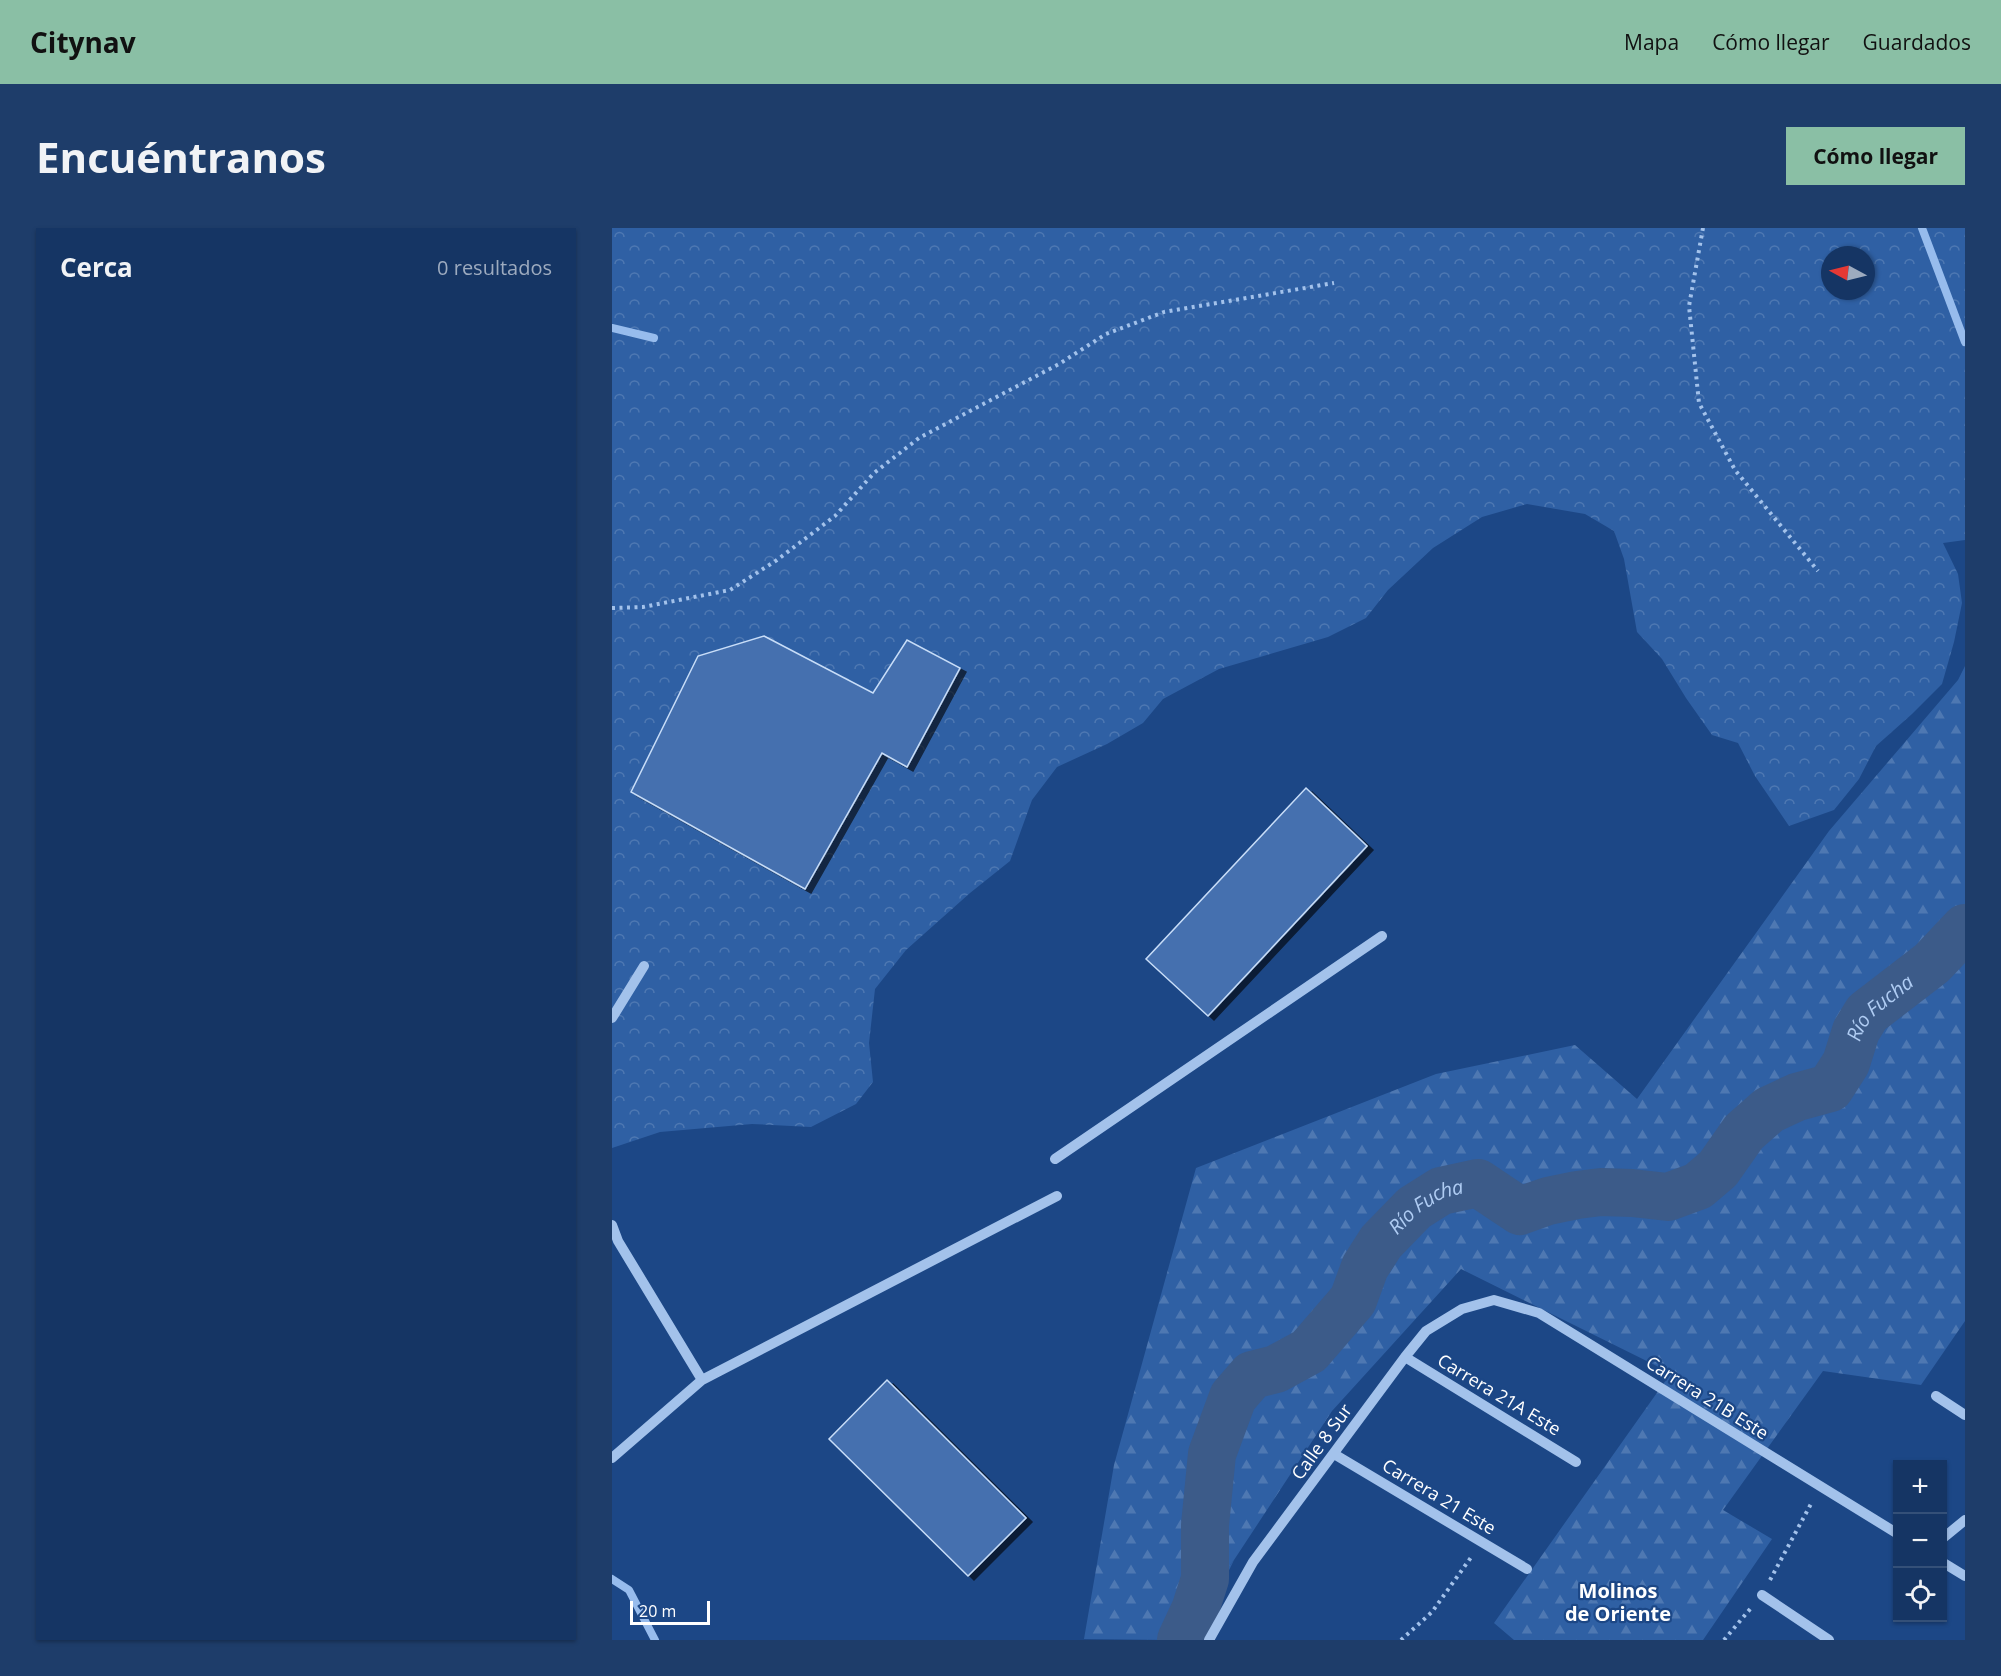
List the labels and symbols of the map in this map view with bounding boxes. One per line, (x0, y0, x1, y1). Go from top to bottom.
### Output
north arrow (1821, 246, 1875, 300)
water label: Río Fucha (1840, 968, 1919, 1044)
water label: Río Fucha (1382, 1173, 1466, 1240)
street label: Carrera 21A Este (1433, 1348, 1566, 1440)
street label: Carrera 21B Este (1642, 1350, 1773, 1444)
street label: Calle 8 Sur (1285, 1398, 1357, 1484)
street label: Carrera 21 Este (1378, 1453, 1501, 1540)
district label: Molinos de Oriente (1565, 1577, 1671, 1627)
scale bar (630, 1598, 710, 1626)

